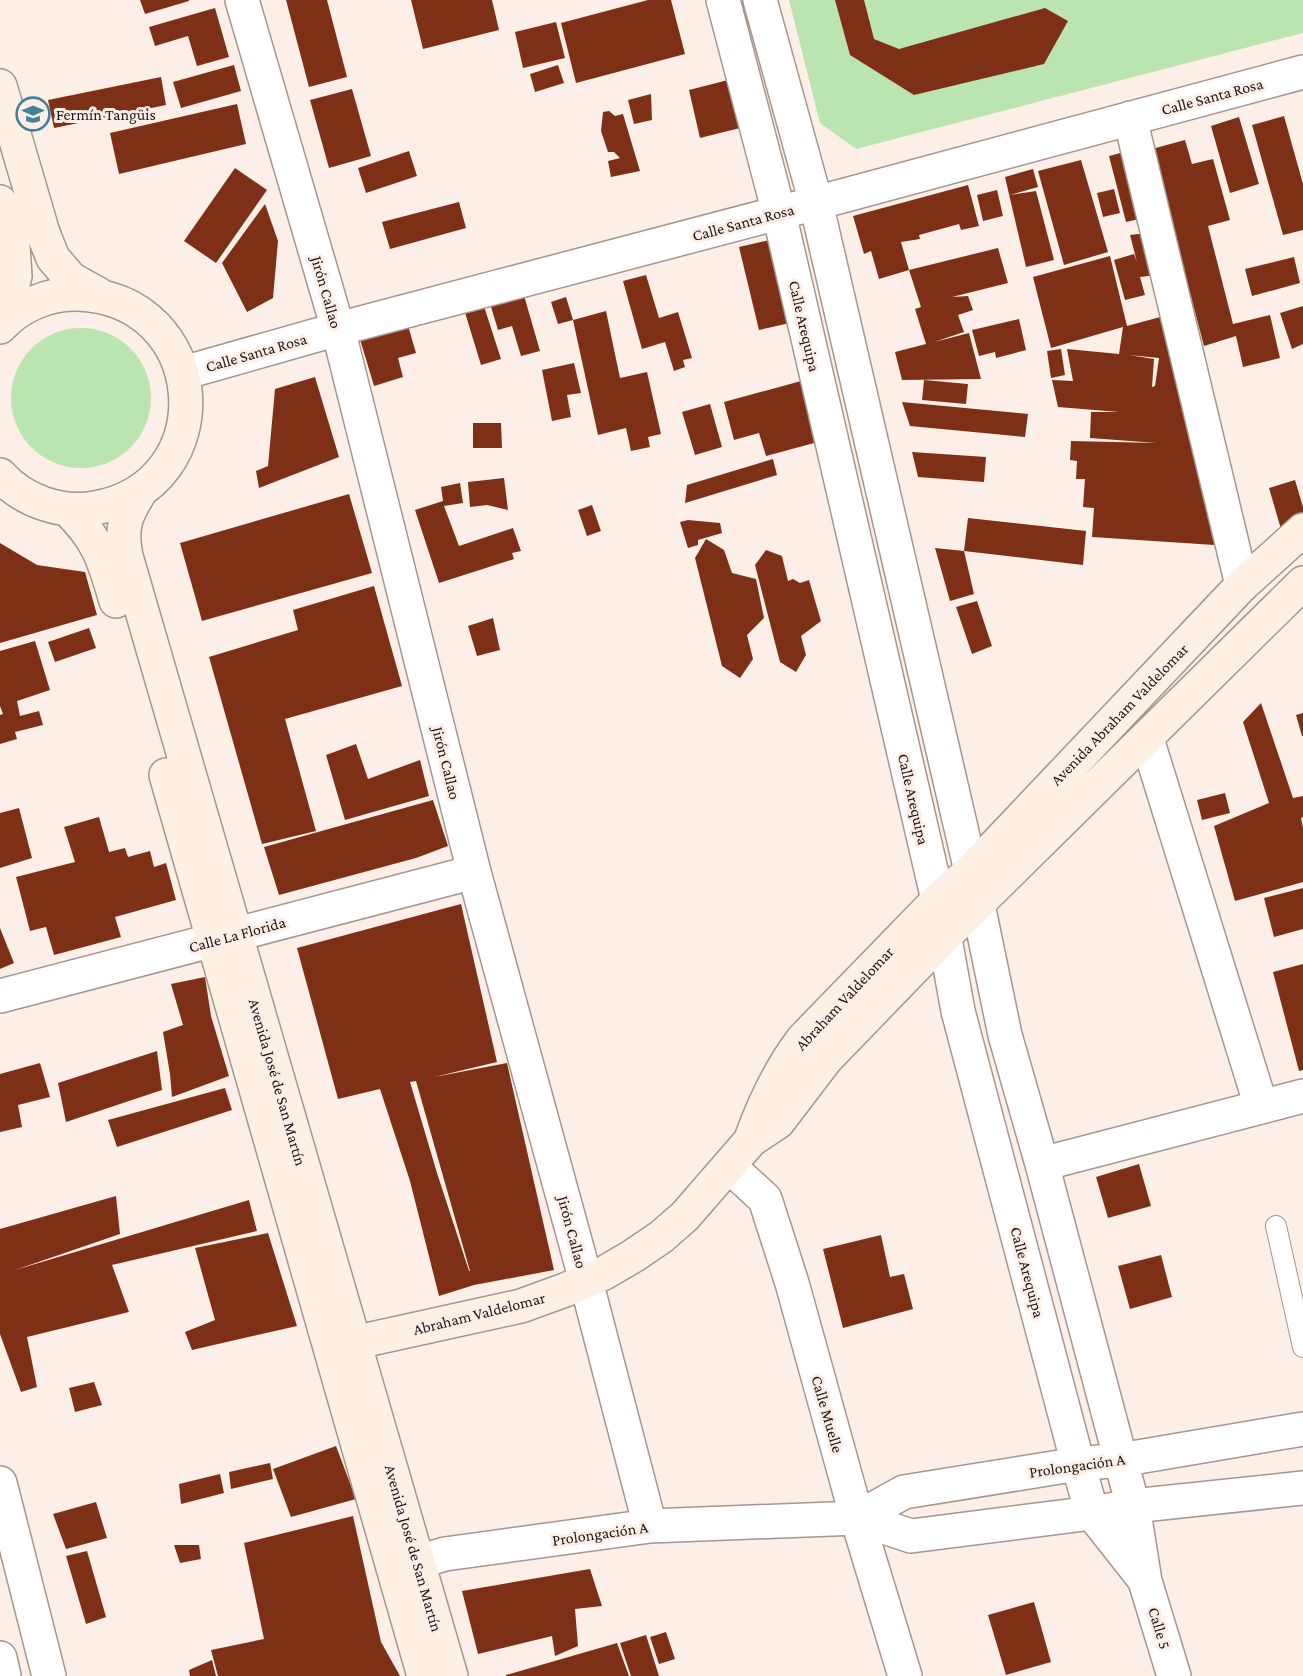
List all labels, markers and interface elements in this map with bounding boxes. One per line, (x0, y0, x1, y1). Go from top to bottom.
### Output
street label: Calle Santa Rosa (1159, 75, 1265, 118)
school or university icon: Fermín Tangüis (15, 96, 51, 132)
place label: Fermín Tangüis (56, 106, 156, 124)
street label: Calle Santa Rosa (690, 201, 796, 244)
street label: Jirón Callao (307, 252, 345, 331)
street label: Calle Arequipa (785, 279, 823, 374)
street label: Calle Santa Rosa (204, 330, 309, 375)
street label: Avenida Abraham Valdelomar (1047, 640, 1192, 789)
street label: Jirón Callao (428, 723, 464, 802)
street label: Calle Arequipa (894, 752, 932, 847)
street label: Calle La Florida (187, 913, 288, 956)
street label: Abraham Valdelomar (792, 943, 897, 1054)
street label: Avenida José de San Martín (245, 997, 310, 1168)
street label: Jirón Callao (553, 1192, 590, 1271)
street label: Calle Arequipa (1006, 1225, 1048, 1320)
street label: Abraham Valdelomar (411, 1289, 547, 1338)
street label: Calle Muelle (808, 1374, 847, 1455)
street label: Prolongación A (1028, 1450, 1127, 1482)
street label: Avenida José de San Martín (381, 1463, 446, 1634)
street label: Prolongación A (551, 1518, 650, 1550)
street label: Calle 5 (1145, 1605, 1174, 1651)

